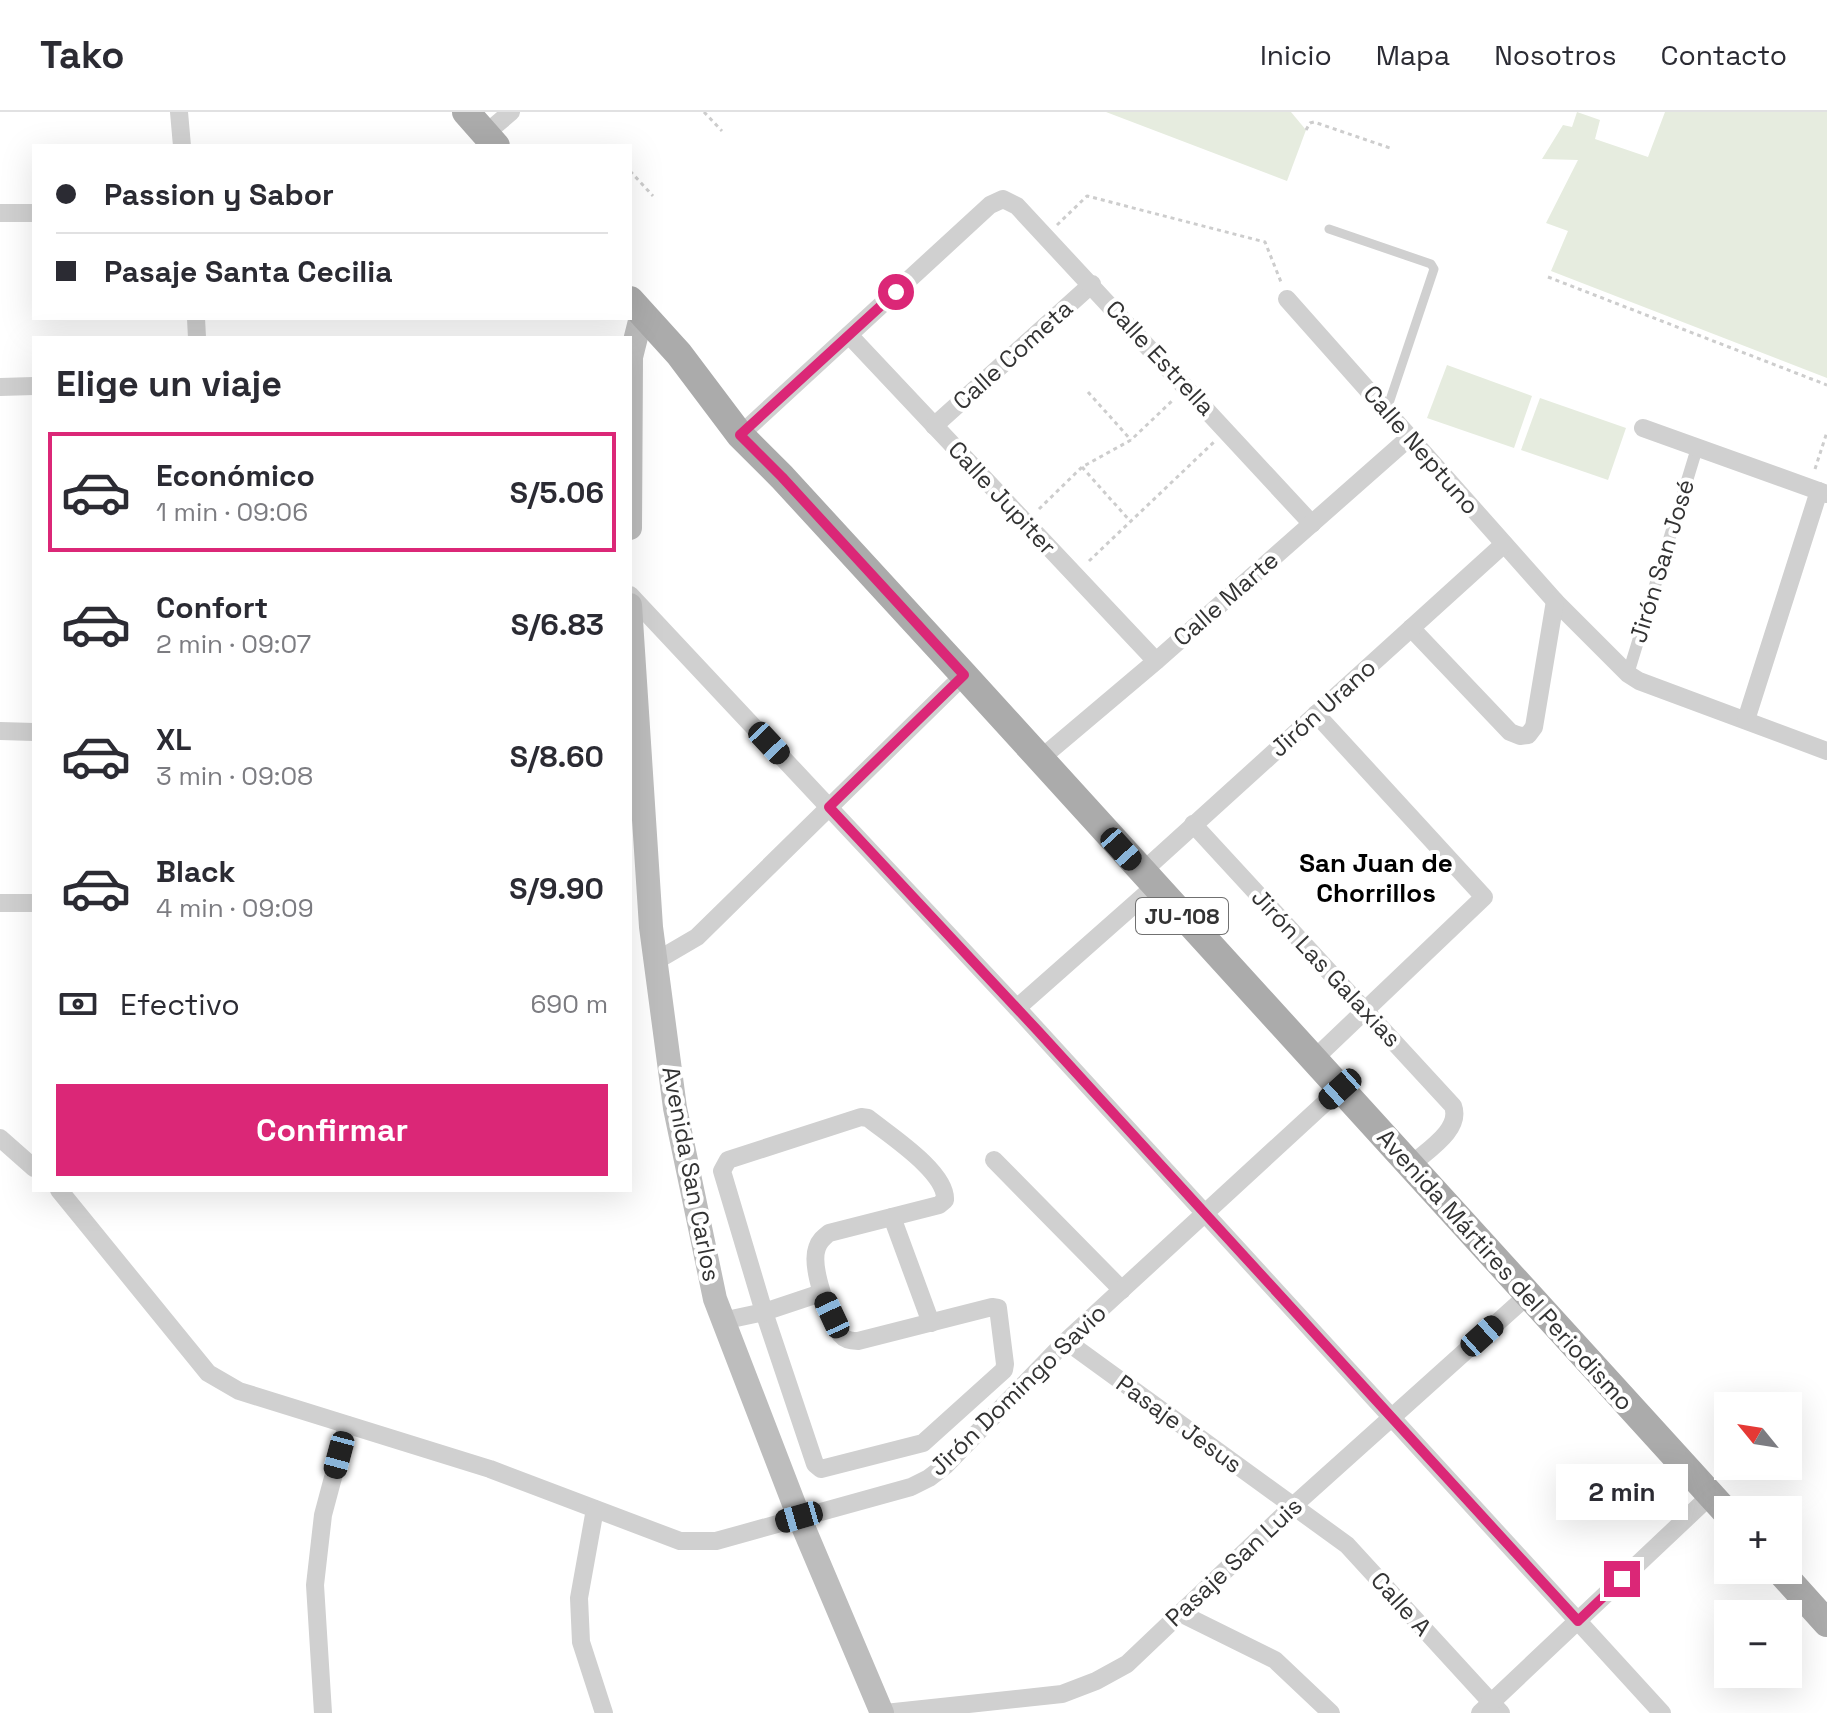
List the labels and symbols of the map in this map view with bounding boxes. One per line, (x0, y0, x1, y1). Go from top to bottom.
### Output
route start (878, 274, 914, 310)
street label: Calle Cometa (946, 293, 1079, 417)
street label: Calle Estrella (1099, 293, 1222, 422)
street label: Calle Neptuno (1357, 378, 1486, 521)
street label: Calle Jupiter (942, 434, 1063, 561)
street label: Jirón San José (1622, 475, 1701, 646)
street label: Calle Marte (1167, 544, 1285, 653)
street label: Jirón Urano (1263, 652, 1382, 763)
car (744, 717, 794, 769)
car (1096, 823, 1146, 875)
district label: San Juan de Chorrillos (1299, 846, 1453, 910)
street label: Jirón Las Galaxias (1245, 882, 1408, 1054)
road number: JU-108 (1136, 898, 1228, 934)
street label: Avenida San Carlos (655, 1064, 728, 1284)
car (1314, 1064, 1366, 1114)
street label: Avenida Mártires del Periodismo (1370, 1122, 1640, 1417)
car (811, 1288, 853, 1342)
street label: Jirón Domingo Savio (923, 1297, 1113, 1482)
car (1456, 1311, 1508, 1361)
street label: Pasaje Jesus (1110, 1367, 1248, 1480)
north arrow (1714, 1392, 1802, 1480)
car (321, 1429, 357, 1481)
callout: 2 min (1556, 1463, 1688, 1519)
street label: Pasaje San Luis (1159, 1490, 1309, 1633)
car (773, 1499, 825, 1535)
route end (1604, 1561, 1640, 1597)
street label: Calle A (1364, 1565, 1438, 1642)

